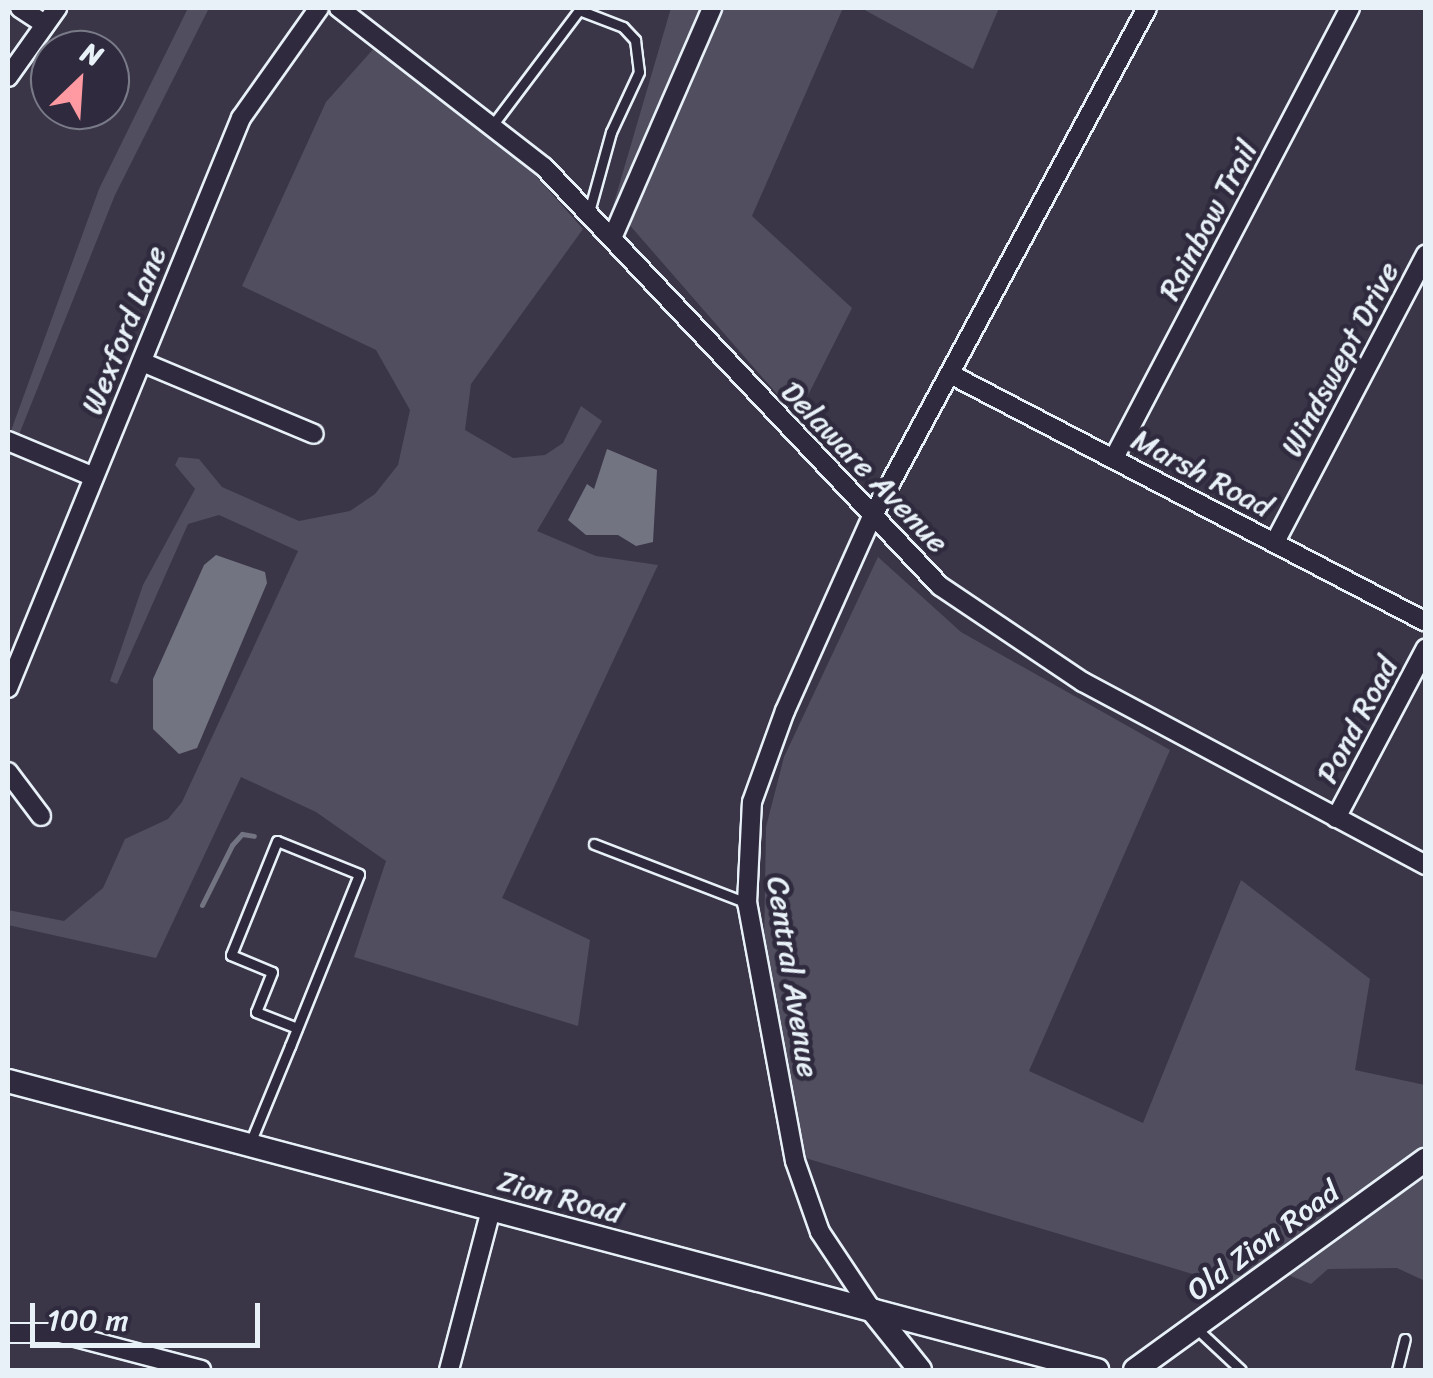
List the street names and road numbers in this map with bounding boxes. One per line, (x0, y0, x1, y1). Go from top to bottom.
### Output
street label: Rainbow Trail (1151, 134, 1265, 306)
street label: Wexford Lane (74, 240, 174, 420)
street label: Windswept Drive (1274, 255, 1406, 463)
street label: Delaware Avenue (774, 374, 956, 560)
street label: Marsh Road (1126, 421, 1278, 525)
street label: Pond Road (1309, 651, 1405, 789)
street label: Central Avenue (759, 874, 827, 1080)
street label: Zion Road (493, 1163, 627, 1231)
street label: Old Zion Road (1180, 1174, 1346, 1308)

